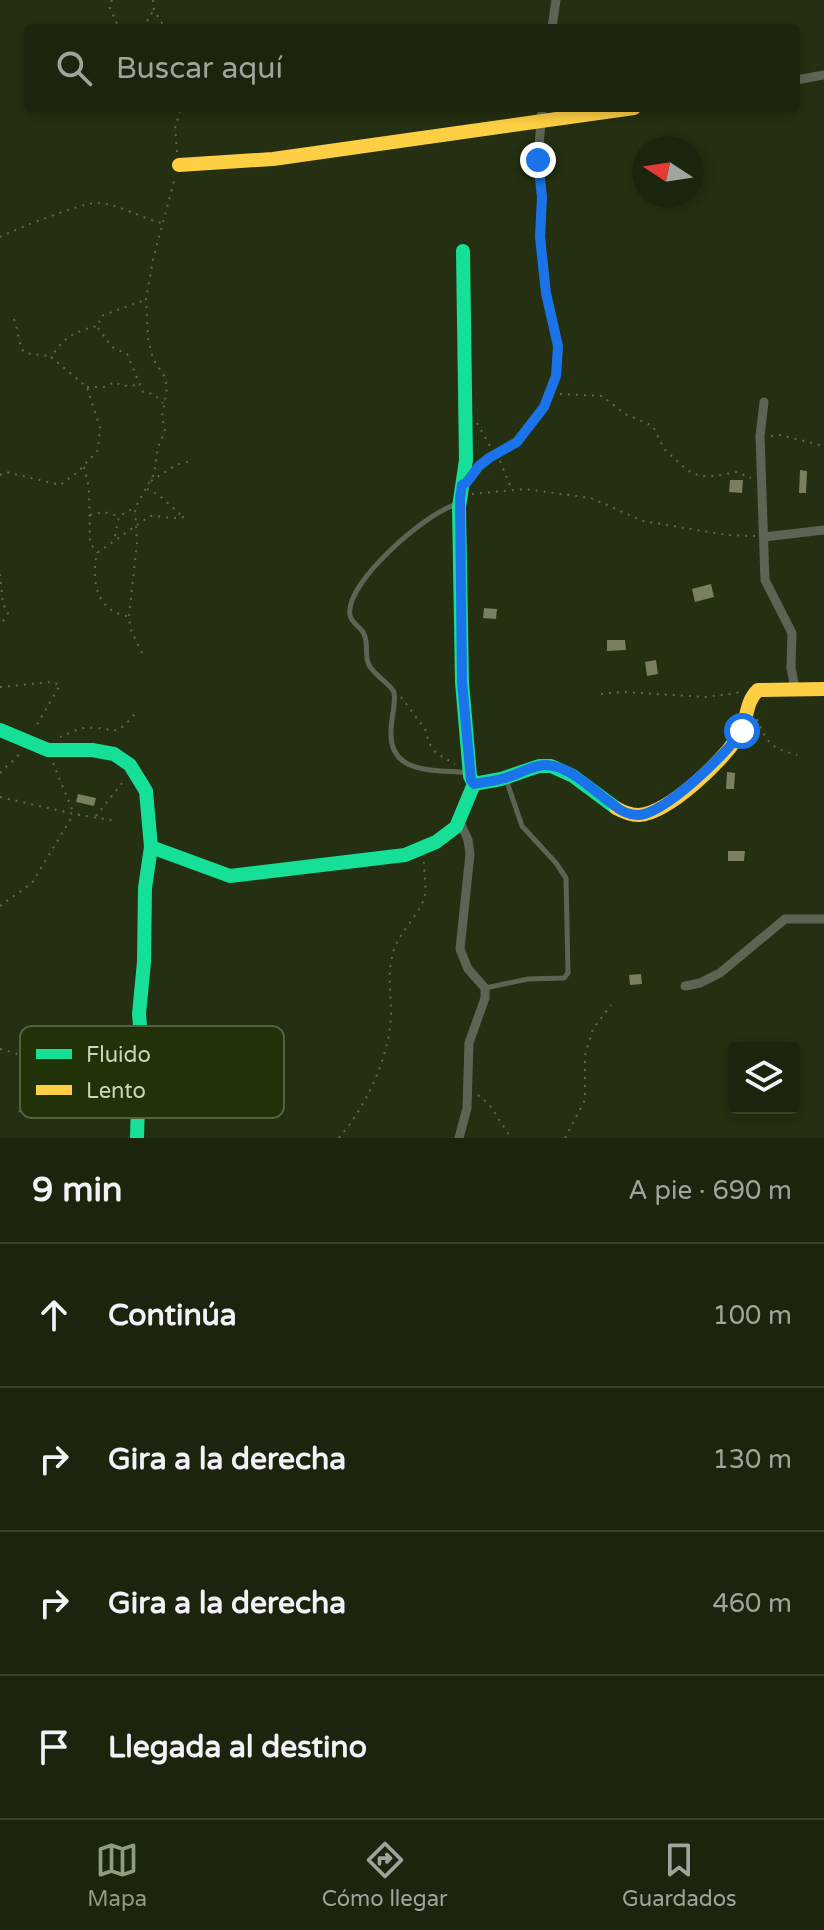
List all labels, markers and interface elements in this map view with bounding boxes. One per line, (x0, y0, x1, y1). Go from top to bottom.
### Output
search box (24, 24, 800, 112)
icon: search (52, 46, 96, 90)
text: Buscar aquí (116, 50, 283, 87)
north arrow (632, 136, 704, 208)
route end (520, 142, 556, 178)
route start (724, 713, 760, 749)
legend (20, 1026, 284, 1118)
text: Fluido (86, 1042, 151, 1068)
map controls (728, 1042, 800, 1114)
button: layers (728, 1042, 800, 1114)
text: Lento (86, 1078, 146, 1104)
text: 9 min (32, 1170, 123, 1211)
text: A pie · 690 m (628, 1175, 792, 1206)
icon: ahead (32, 1293, 76, 1337)
text: Continúa (108, 1297, 237, 1334)
text: 100 m (712, 1300, 792, 1331)
icon: right (32, 1437, 76, 1481)
text: Gira a la derecha (108, 1441, 346, 1478)
text: 130 m (712, 1444, 792, 1475)
icon: right (32, 1581, 76, 1625)
text: Gira a la derecha (108, 1585, 346, 1622)
text: 460 m (712, 1588, 792, 1619)
icon: arrive (32, 1725, 76, 1769)
text: Llegada al destino (108, 1729, 367, 1766)
tab: Mapa (87, 1838, 147, 1912)
tab: Cómo llegar (322, 1838, 447, 1912)
tab: Guardados (622, 1838, 737, 1912)

